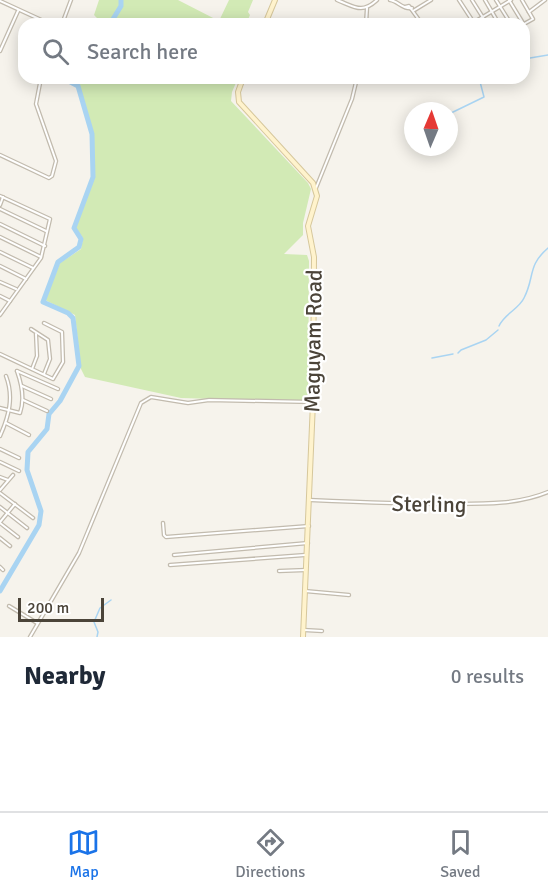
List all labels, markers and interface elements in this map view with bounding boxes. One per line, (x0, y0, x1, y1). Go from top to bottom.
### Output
search box (18, 18, 530, 84)
icon: search (39, 35, 72, 68)
text: Search here (87, 38, 198, 65)
north arrow (404, 102, 458, 156)
street label: Maguyam Road (298, 269, 328, 413)
street label: Sterling (391, 490, 467, 518)
scale bar (18, 595, 104, 622)
text: 200 m (27, 598, 69, 618)
text: Nearby (24, 660, 105, 692)
text: 0 results (451, 664, 524, 689)
tab: Map (67, 826, 100, 882)
tab: Directions (235, 826, 305, 882)
tab: Saved (440, 826, 481, 882)

